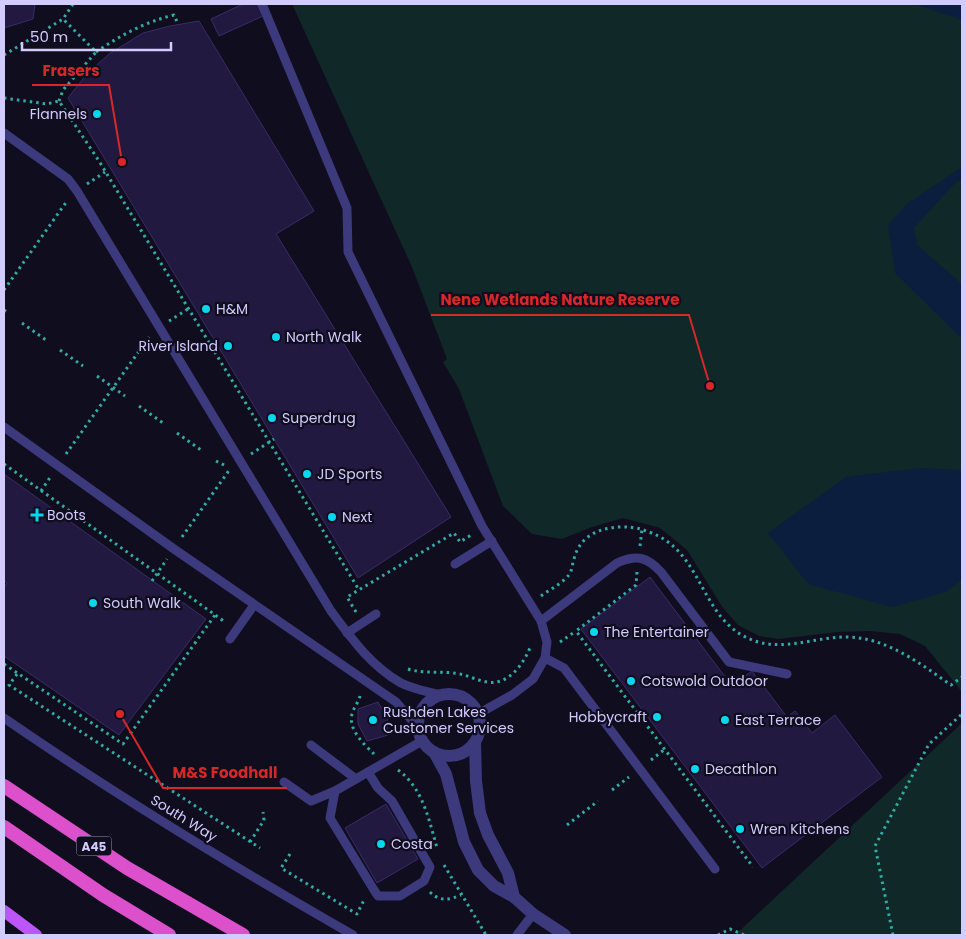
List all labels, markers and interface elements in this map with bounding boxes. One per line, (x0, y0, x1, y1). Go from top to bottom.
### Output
scale bar (22, 20, 171, 52)
text: 50 m (30, 26, 68, 47)
callout: Frasers (32, 55, 109, 85)
text: Frasers (42, 60, 100, 81)
place label: Flannels (30, 104, 87, 124)
marker: Flannels (91, 108, 103, 120)
callout: Nene Wetlands Nature Reserve (431, 285, 689, 315)
text: Nene Wetlands Nature Reserve (441, 289, 679, 310)
place label: H&M (216, 299, 248, 319)
marker: H&M (200, 303, 212, 315)
place label: North Walk (286, 327, 362, 347)
marker: North Walk (270, 331, 282, 343)
place label: River Island (138, 336, 218, 356)
marker: River Island (222, 340, 234, 352)
place label: Superdrug (282, 408, 356, 428)
marker: Superdrug (266, 412, 278, 424)
place label: JD Sports (317, 464, 382, 484)
marker: JD Sports (301, 468, 313, 480)
place label: Boots (47, 505, 86, 525)
place label: Next (342, 507, 372, 527)
marker: Boots (31, 509, 43, 521)
marker: Next (326, 511, 338, 523)
place label: South Walk (103, 593, 182, 613)
marker: South Walk (87, 597, 99, 609)
place label: The Entertainer (604, 622, 709, 642)
marker: The Entertainer (588, 626, 600, 638)
place label: Cotswold Outdoor (641, 671, 768, 691)
marker: Cotswold Outdoor (625, 675, 637, 687)
place label: Rushden Lakes Customer Services (383, 702, 514, 738)
place label: Hobbycraft (569, 707, 647, 727)
place label: East Terrace (735, 710, 821, 730)
marker: Hobbycraft (651, 711, 663, 723)
marker: Rushden Lakes Customer Services (367, 714, 379, 726)
marker: East Terrace (719, 714, 731, 726)
callout: M&S Foodhall (163, 758, 287, 788)
place label: Decathlon (705, 759, 777, 779)
text: M&S Foodhall (173, 762, 277, 783)
marker: Decathlon (689, 763, 701, 775)
street label: South Way (147, 790, 221, 846)
place label: Wren Kitchens (750, 819, 850, 839)
marker: Wren Kitchens (734, 823, 746, 835)
place label: Costa (391, 834, 433, 854)
road number: A45 (76, 836, 112, 856)
marker: Costa (375, 838, 387, 850)

